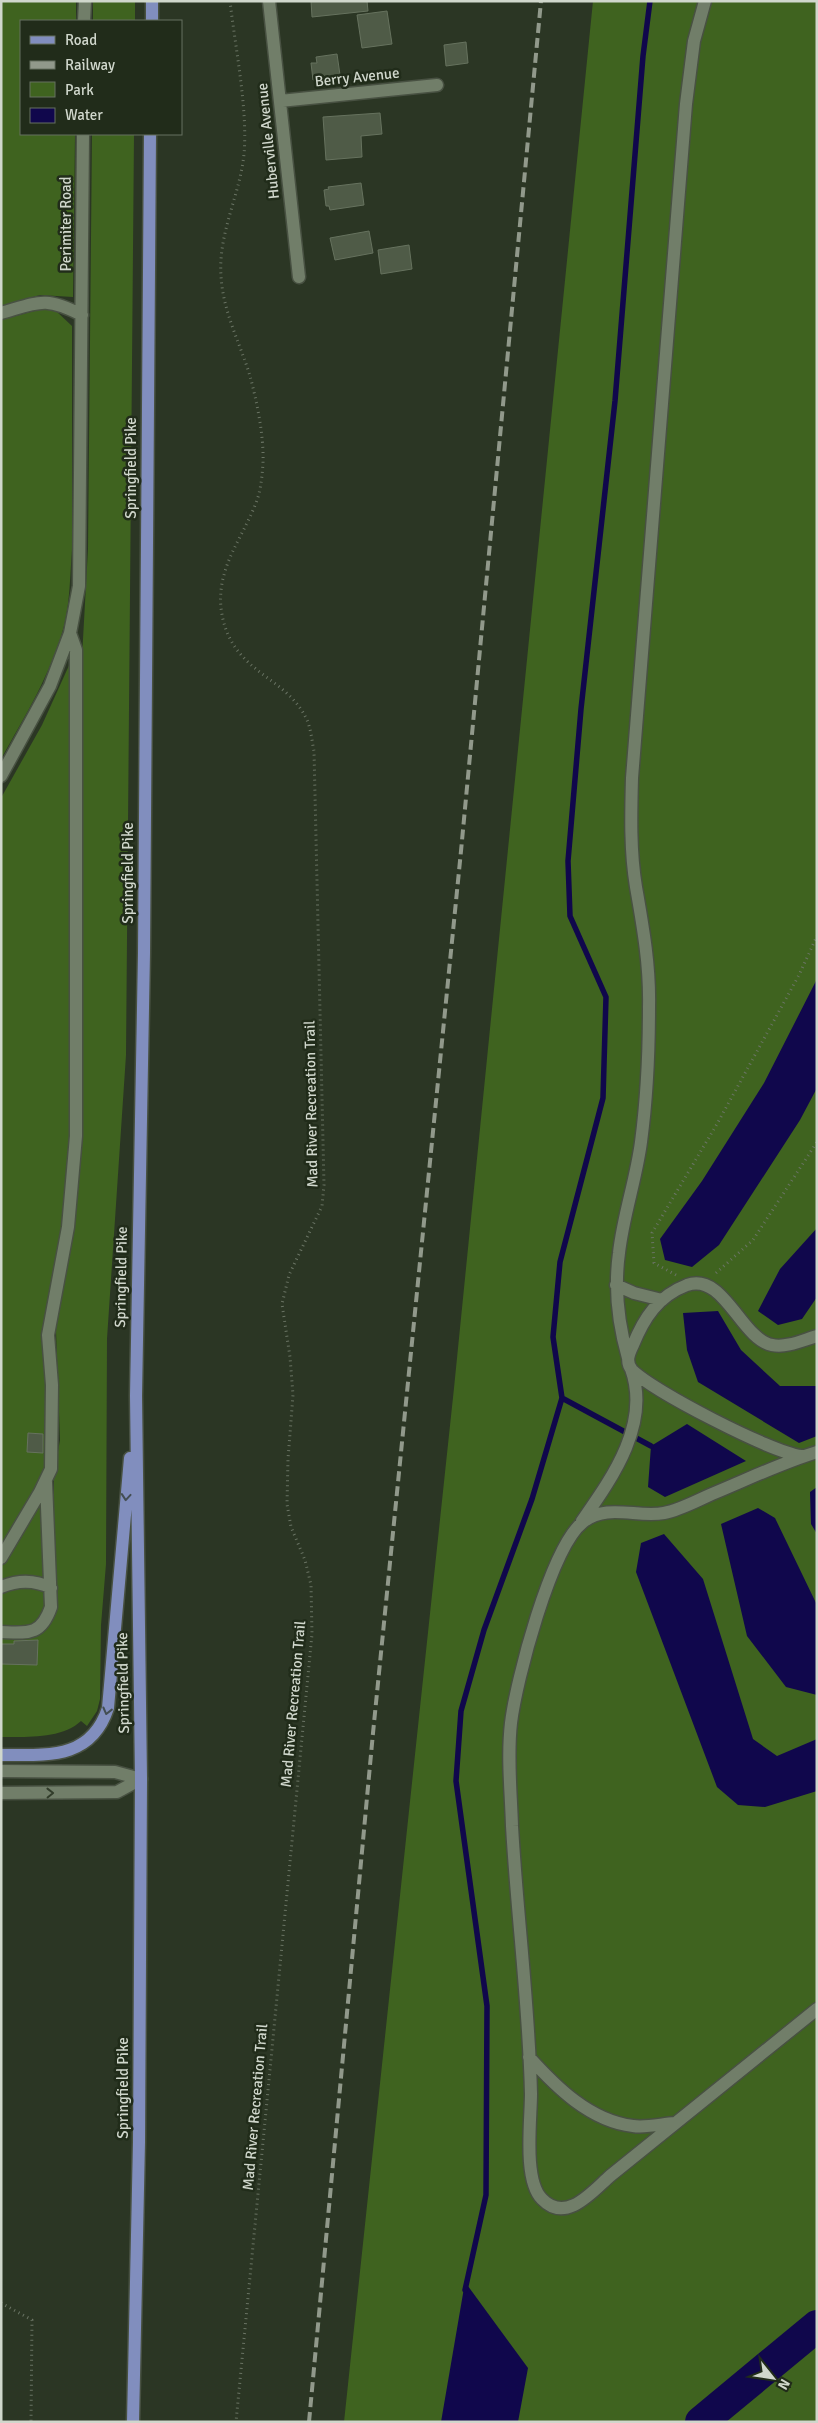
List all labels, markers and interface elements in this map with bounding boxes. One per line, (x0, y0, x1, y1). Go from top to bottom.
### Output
legend (20, 20, 182, 135)
text: Road (65, 31, 97, 49)
text: Railway (65, 56, 115, 74)
street label: Berry Avenue (314, 64, 400, 90)
text: Park (65, 81, 94, 99)
street label: Huberville Avenue (253, 82, 283, 200)
text: Water (65, 106, 103, 124)
street label: Perimiter Road (57, 176, 75, 271)
street label: Springfield Pike (122, 417, 140, 519)
street label: Springfield Pike (119, 822, 137, 924)
street label: Mad River Recreation Trail (301, 1020, 321, 1188)
street label: Springfield Pike (111, 1226, 131, 1328)
one-way arrow (121, 1493, 132, 1501)
street label: Mad River Recreation Trail (277, 1620, 309, 1788)
street label: Springfield Pike (113, 1632, 133, 1734)
one-way arrow (102, 1706, 113, 1715)
one-way arrow (46, 1788, 54, 1798)
street label: Mad River Recreation Trail (239, 2023, 271, 2191)
street label: Springfield Pike (114, 2037, 132, 2139)
north arrow (748, 2353, 798, 2403)
text: N (774, 2376, 794, 2393)

